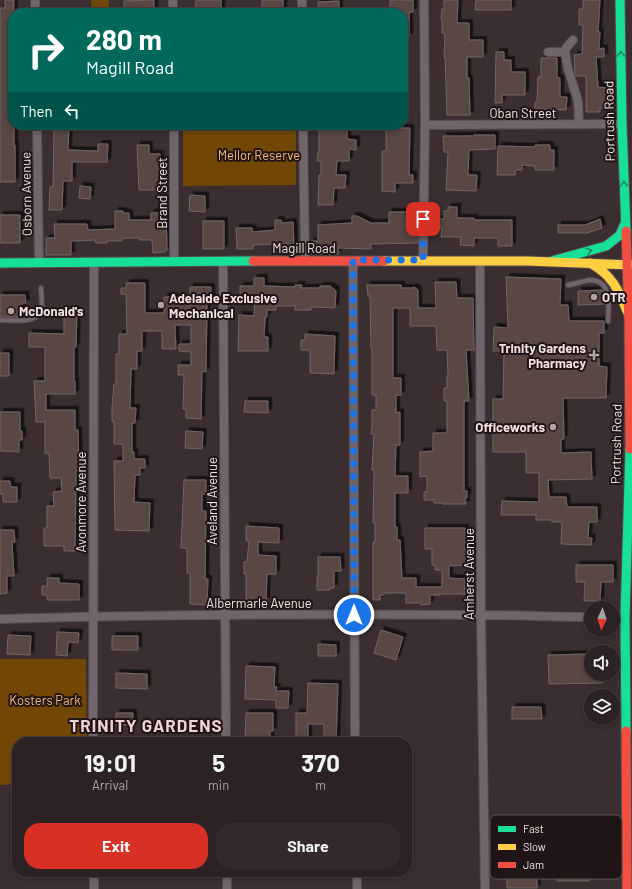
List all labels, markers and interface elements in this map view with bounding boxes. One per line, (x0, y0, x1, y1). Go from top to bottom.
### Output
text: 280 m (86, 22, 162, 56)
icon: right (20, 24, 72, 76)
one-way arrow (617, 51, 625, 57)
text: Magill Road (86, 56, 174, 78)
street label: Portrush Road (600, 81, 618, 161)
icon: left (61, 100, 83, 122)
text: Then (20, 102, 53, 120)
street label: Oban Street (490, 105, 556, 121)
park label: Mellor Reserve (218, 147, 300, 163)
street label: Osborn Avenue (17, 152, 35, 236)
street label: Brand Street (154, 157, 170, 229)
one-way arrow (619, 181, 628, 187)
pin (406, 202, 440, 236)
icon: arrive (412, 208, 434, 230)
street label: Magill Road (272, 240, 336, 256)
one-way arrow (586, 248, 593, 256)
place label: OTR (602, 289, 626, 305)
place label: Adelaide Exclusive Mechanical (169, 290, 277, 321)
marker: OTR (589, 292, 599, 302)
marker: Adelaide Exclusive Mechanical (156, 300, 166, 310)
place label: McDonald's (19, 303, 84, 319)
marker: McDonald's (6, 306, 16, 316)
place label: Trinity Gardens Pharmacy (499, 340, 586, 371)
marker: Trinity Gardens Pharmacy (589, 350, 599, 360)
street label: Portrush Road (607, 404, 625, 484)
place label: Officeworks (475, 419, 545, 435)
marker: Officeworks (548, 422, 558, 432)
street label: Avonmore Avenue (73, 452, 89, 552)
street label: Aveland Avenue (204, 457, 220, 545)
street label: Amherst Avenue (461, 528, 477, 620)
position arrow (333, 594, 375, 636)
street label: Albermarle Avenue (206, 595, 312, 611)
north arrow (584, 601, 620, 637)
map controls (584, 601, 620, 725)
button: sound (584, 645, 620, 681)
button: layers (584, 689, 620, 725)
park label: Kosters Park (9, 692, 81, 708)
district label: TRINITY GARDENS (69, 715, 223, 735)
text: 19:01 (84, 748, 136, 777)
text: 5 (212, 748, 225, 777)
text: 370 (301, 748, 340, 777)
text: Arrival (92, 777, 128, 793)
text: min (208, 777, 229, 793)
text: m (315, 777, 326, 793)
legend (490, 815, 622, 879)
text: Fast (523, 822, 544, 835)
button: Exit (24, 823, 208, 869)
button: Share (216, 823, 400, 869)
text: Slow (523, 840, 546, 853)
text: Jam (523, 858, 544, 871)

